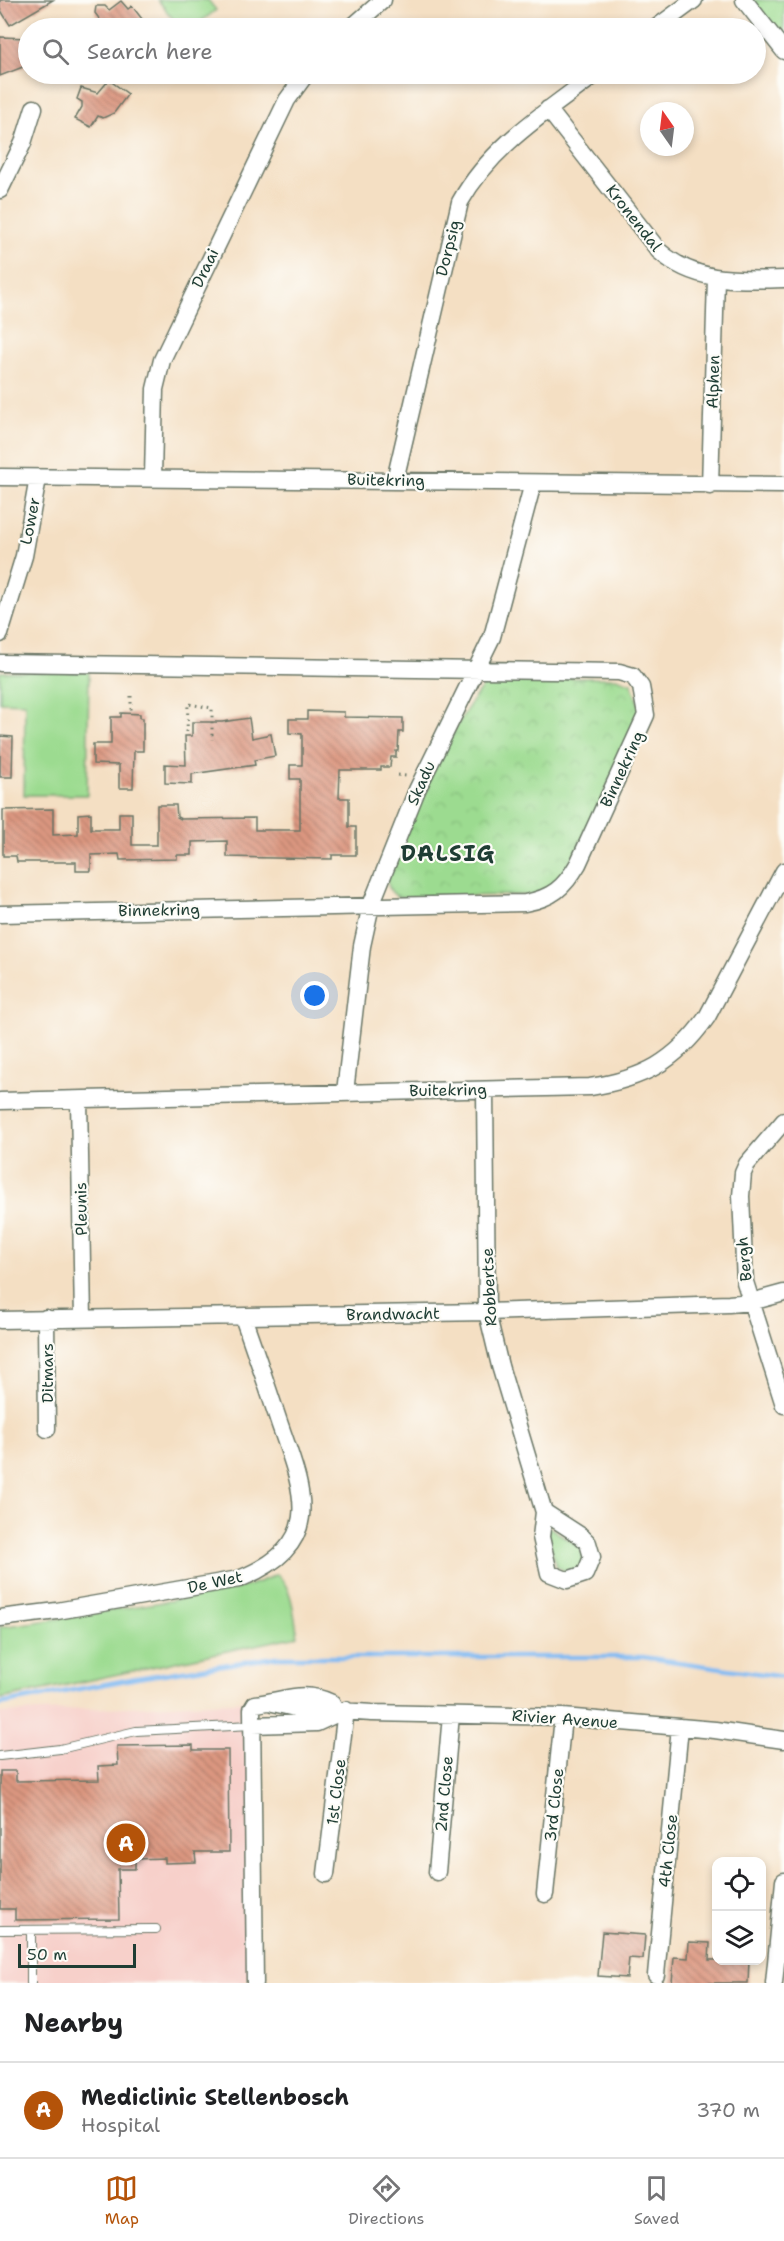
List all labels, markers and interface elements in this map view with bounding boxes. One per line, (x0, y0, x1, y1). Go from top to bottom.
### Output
search box (18, 18, 766, 84)
icon: search (39, 35, 72, 68)
text: Search here (87, 37, 213, 66)
north arrow (640, 102, 694, 156)
street label: Kronendal (601, 180, 667, 256)
street label: Dorpsig (431, 217, 465, 279)
street label: Draai (187, 245, 223, 291)
street label: Alphen (702, 355, 724, 409)
street label: Buitekring (347, 469, 425, 491)
street label: Lower (15, 495, 45, 547)
street label: Binnekring (595, 727, 649, 811)
street label: Skadu (402, 757, 440, 809)
district label: DALSIG (400, 839, 496, 868)
street label: Binnekring (118, 899, 200, 921)
your location (300, 981, 329, 1010)
street label: Buitekring (409, 1079, 487, 1101)
street label: Pleunis (70, 1182, 92, 1236)
street label: Bergh (731, 1236, 757, 1282)
street label: Robbertse (476, 1247, 502, 1327)
street label: Brandwacht (346, 1303, 440, 1325)
street label: Ditmars (37, 1343, 58, 1403)
street label: De Wet (186, 1566, 244, 1598)
street label: Rivier Avenue (511, 1705, 619, 1733)
street label: 2nd Close (430, 1755, 458, 1833)
street label: 1st Close (322, 1758, 350, 1826)
street label: 3rd Close (540, 1767, 568, 1843)
street label: 4th Close (654, 1813, 682, 1889)
pin: A (106, 1820, 146, 1866)
map controls (712, 1857, 766, 1965)
button: locate (712, 1857, 766, 1911)
button: layers (712, 1911, 766, 1965)
scale bar (18, 1941, 136, 1968)
text: 50 m (27, 1944, 67, 1965)
text: Nearby (24, 2005, 123, 2040)
text: Mediclinic Stellenbosch (81, 2083, 349, 2112)
text: A (36, 2097, 51, 2123)
text: 370 m (696, 2097, 760, 2123)
text: Hospital (81, 2112, 160, 2138)
tab: Map (105, 2172, 139, 2229)
tab: Directions (348, 2172, 425, 2229)
tab: Saved (634, 2172, 679, 2229)

